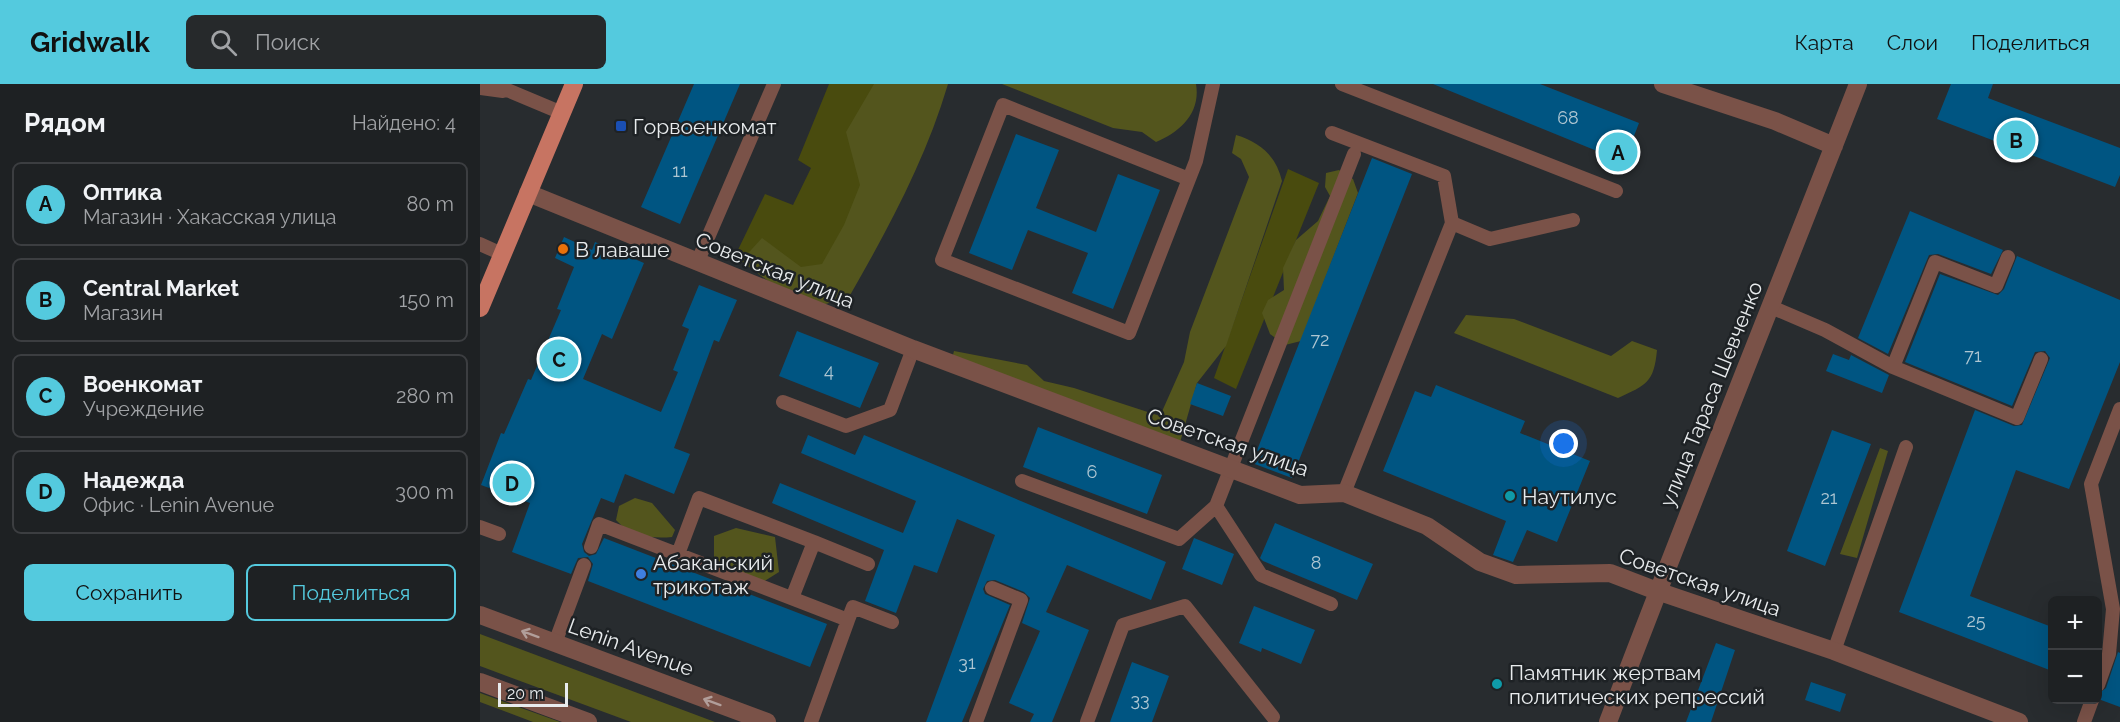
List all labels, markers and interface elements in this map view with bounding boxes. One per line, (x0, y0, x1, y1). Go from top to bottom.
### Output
search box (186, 15, 606, 69)
text: Gridwalk (30, 26, 150, 59)
icon: search (207, 26, 240, 59)
text: Поиск (255, 29, 320, 55)
text: Карта (1795, 30, 1854, 55)
text: Слои (1887, 30, 1938, 55)
text: Поделиться (1971, 30, 2090, 55)
house number: 68 (1557, 107, 1579, 128)
text: Рядом (24, 108, 106, 138)
text: Найдено: 4 (352, 111, 456, 135)
place label: Горвоенкомат (633, 114, 776, 139)
pin: B (1996, 118, 2036, 162)
marker: Горвоенкомат (614, 119, 628, 133)
pin: A (1598, 130, 1638, 174)
house number: 11 (672, 160, 688, 181)
text: Оптика (83, 179, 162, 205)
text: A (39, 192, 52, 216)
text: 80 m (406, 192, 454, 216)
text: Магазин · Хакасская улица (83, 205, 336, 229)
street label: Советская улица (692, 227, 858, 313)
place label: В лаваше (575, 237, 670, 262)
marker: В лаваше (556, 242, 570, 256)
text: Central Market (83, 275, 239, 301)
street label: улица Тараса Шевченко (1654, 278, 1768, 510)
text: B (39, 288, 52, 312)
text: 150 m (399, 288, 454, 312)
text: Магазин (83, 301, 163, 325)
house number: 72 (1310, 329, 1330, 350)
pin: C (540, 336, 578, 382)
house number: 71 (1964, 345, 1982, 366)
house number: 4 (824, 360, 834, 381)
text: Военкомат (83, 371, 203, 397)
text: C (39, 384, 52, 408)
text: 280 m (396, 384, 454, 408)
text: Учреждение (83, 397, 204, 421)
street label: Советская улица (1144, 403, 1312, 481)
your location (1549, 429, 1578, 458)
pin: D (492, 460, 531, 506)
house number: 6 (1087, 461, 1098, 482)
text: Надежда (83, 467, 184, 493)
text: D (38, 480, 53, 504)
text: 300 m (395, 480, 454, 504)
place label: Наутилус (1522, 484, 1617, 509)
house number: 21 (1820, 487, 1838, 508)
marker: Наутилус (1503, 489, 1517, 503)
text: Офис · Lenin Avenue (83, 493, 274, 517)
street label: Советская улица (1616, 543, 1784, 621)
place label: Абаканский трикотаж (653, 550, 773, 599)
house number: 8 (1311, 552, 1321, 573)
button: Сохранить (24, 564, 234, 621)
button: Поделиться (246, 564, 456, 621)
marker: Абаканский трикотаж (634, 567, 648, 581)
map controls (2048, 596, 2102, 704)
button: + (2048, 596, 2102, 650)
house number: 25 (1966, 610, 1986, 631)
street label: Lenin Avenue (565, 613, 697, 681)
one-way arrow (521, 627, 540, 638)
button: − (2048, 650, 2102, 704)
house number: 31 (958, 652, 976, 673)
place label: Памятник жертвам политических репрессий (1509, 660, 1765, 709)
marker: Памятник жертвам политических репрессий (1490, 677, 1504, 691)
scale bar (498, 680, 568, 708)
text: 20 m (507, 684, 544, 703)
house number: 33 (1130, 689, 1150, 710)
one-way arrow (704, 695, 722, 706)

